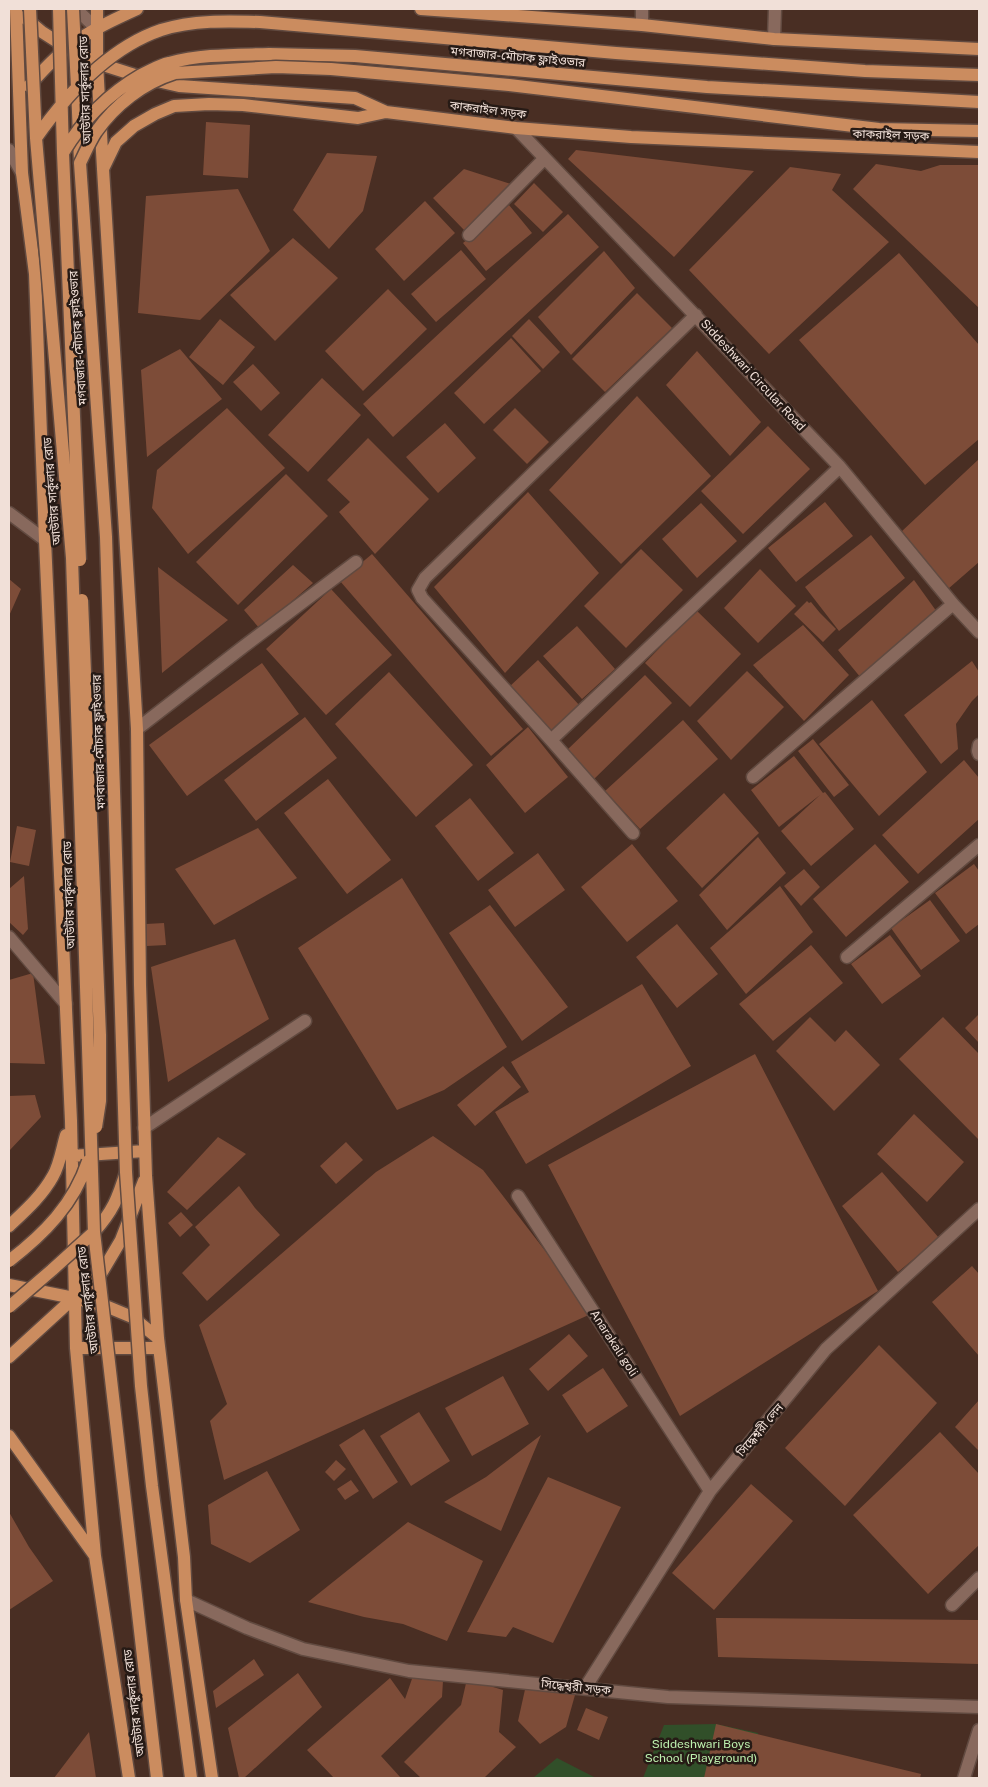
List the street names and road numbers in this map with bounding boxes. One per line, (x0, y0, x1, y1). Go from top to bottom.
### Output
street label: আউটার সার্কুলার রোড (75, 35, 95, 145)
street label: মগবাজার-মৌচাক ফ্লাইওভার (449, 43, 587, 70)
street label: কাকরাইল সড়ক (448, 97, 527, 122)
street label: কাকরাইল সড়ক (851, 126, 930, 143)
street label: মগবাজার-মৌচাক ফ্লাইওভার (65, 269, 90, 407)
street label: Siddeshwari Circular Road (698, 316, 808, 434)
street label: আউটার সার্কুলার রোড (39, 436, 65, 546)
street label: মগবাজার-মৌচাক ফ্লাইওভার (89, 673, 108, 811)
street label: আউটার সার্কুলার রোড (59, 840, 79, 950)
street label: আউটার সার্কুলার রোড (73, 1245, 103, 1356)
street label: Anarakali goli (587, 1307, 641, 1379)
street label: সিদ্ধেশ্বরী লেন (732, 1400, 787, 1460)
street label: আউটার সার্কুলার রোড (119, 1648, 149, 1759)
street label: সিদ্ধেশ্বরী সড়ক (540, 1675, 612, 1698)

